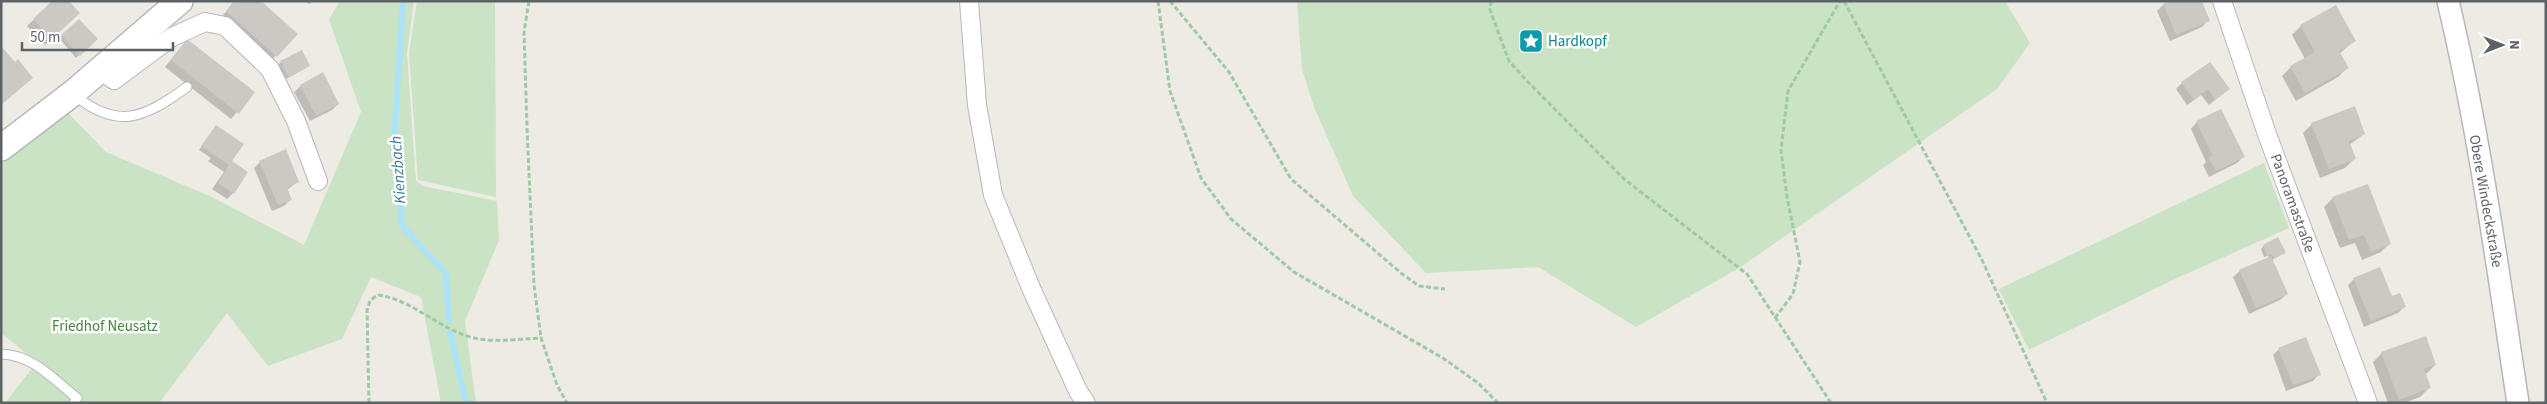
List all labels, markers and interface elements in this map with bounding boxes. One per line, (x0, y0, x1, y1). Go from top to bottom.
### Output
scale bar (22, 20, 174, 52)
north arrow (2477, 20, 2527, 70)
text: 50 m (30, 27, 60, 48)
place icon: Hardkopf (1518, 28, 1544, 54)
place label: Hardkopf (1548, 31, 1607, 52)
text: N (2504, 40, 2524, 50)
street label: Obere Windeckstraße (2463, 133, 2508, 269)
water label: Kienzbach (385, 135, 411, 205)
street label: Panoramastraße (2265, 151, 2320, 255)
park label: Friedhof Neusatz (52, 316, 158, 337)

